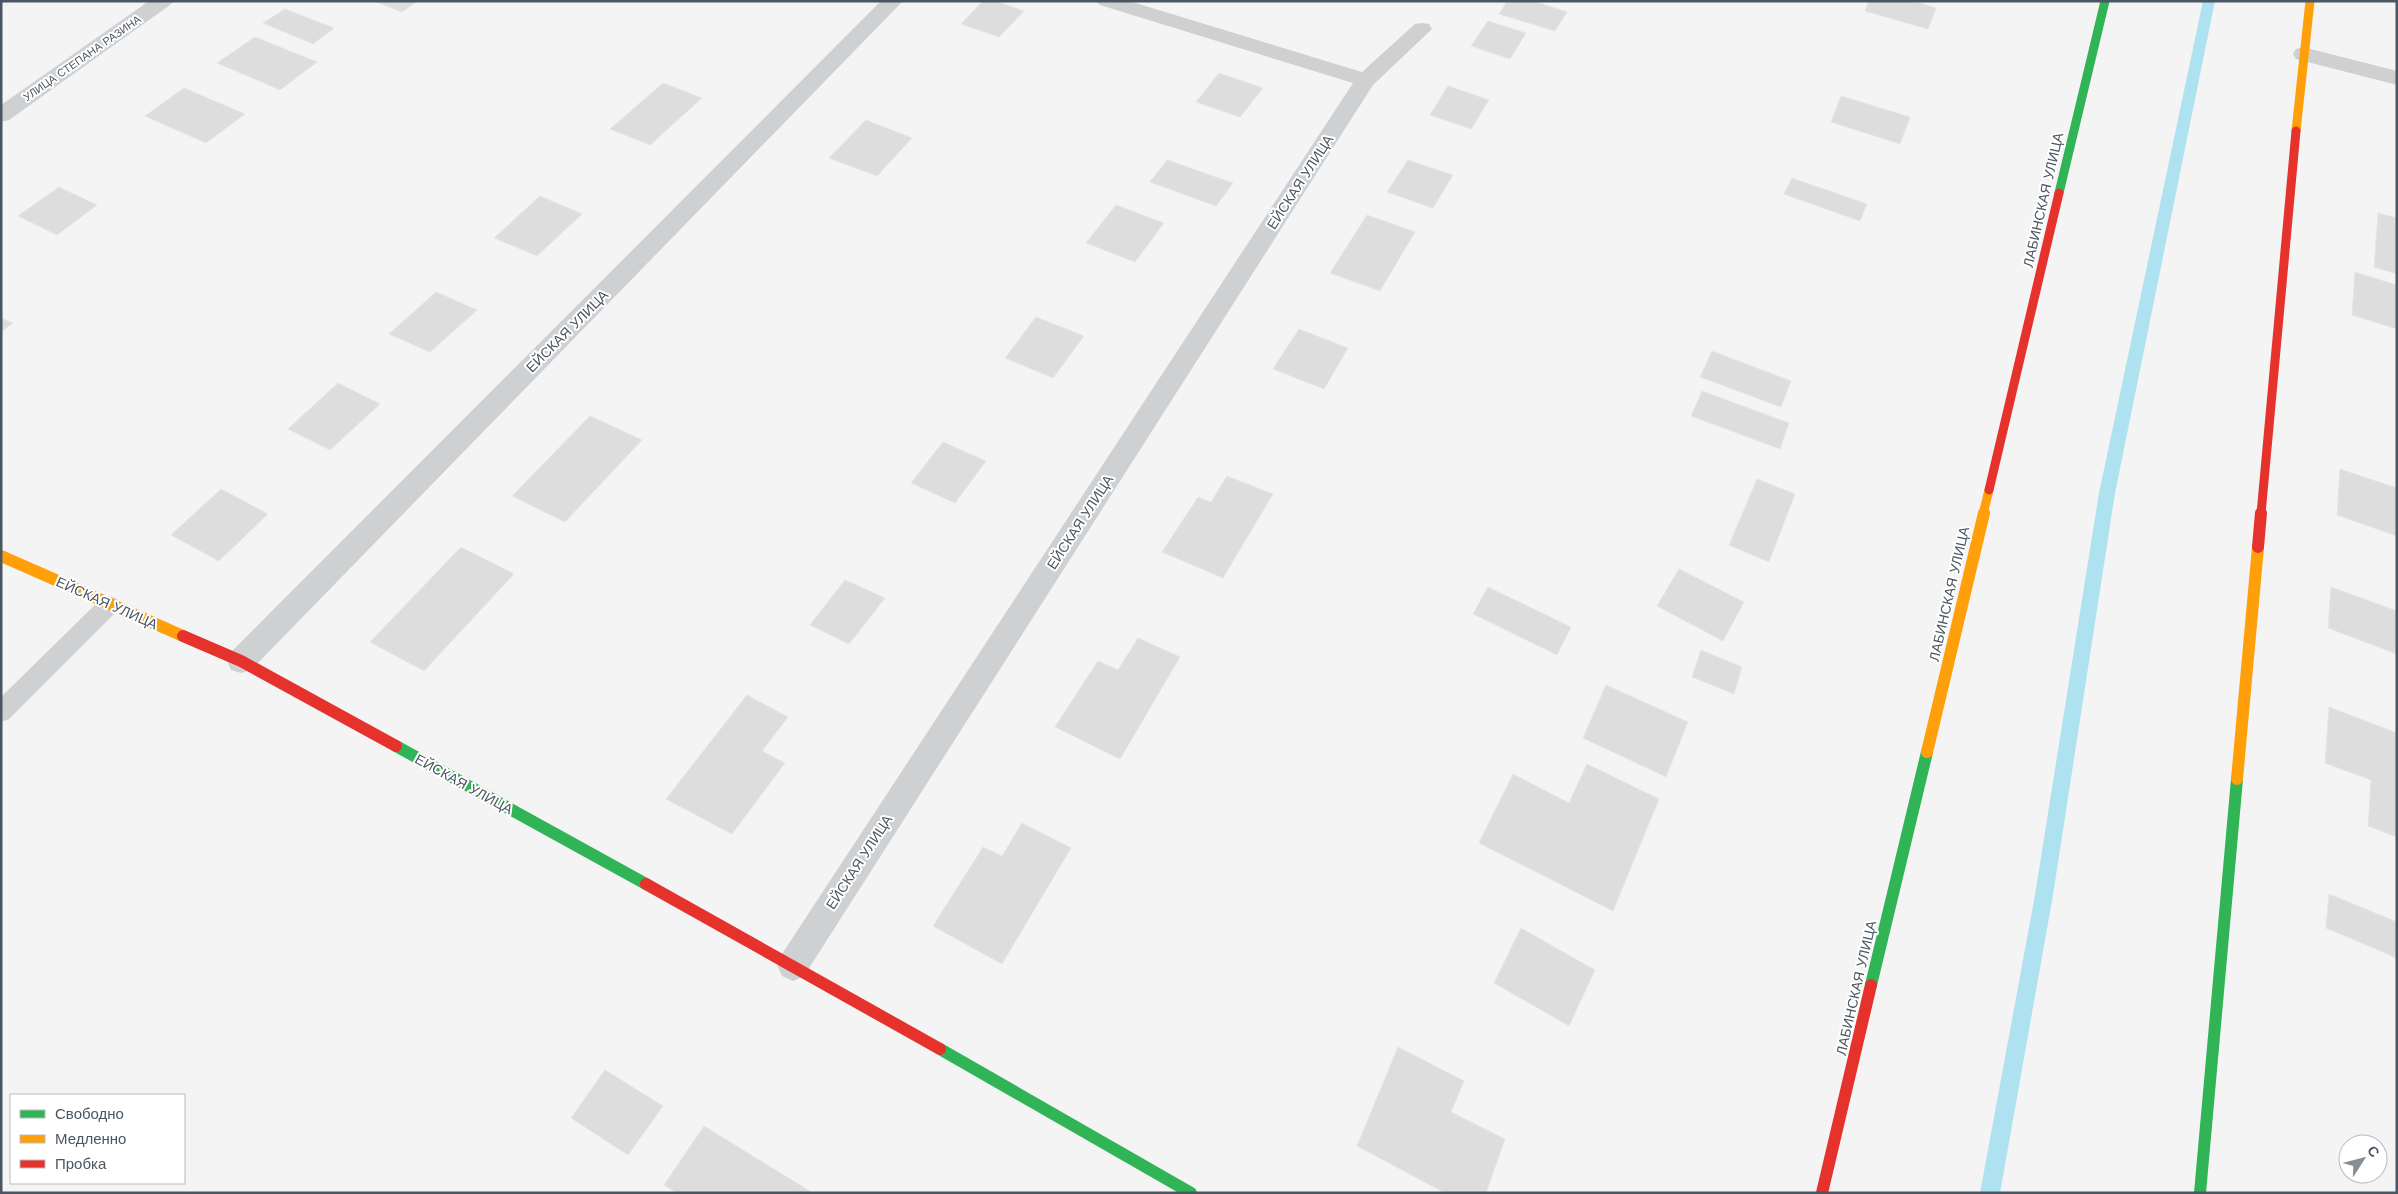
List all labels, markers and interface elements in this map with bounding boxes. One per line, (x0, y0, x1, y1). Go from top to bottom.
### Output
street label: УЛИЦА СТЕПАНА РАЗИНА (21, 12, 144, 104)
street label: ЛАБИНСКАЯ УЛИЦА (2020, 130, 2066, 269)
street label: ЕЙСКАЯ УЛИЦА (1263, 131, 1337, 232)
street label: ЕЙСКАЯ УЛИЦА (522, 286, 612, 375)
street label: ЕЙСКАЯ УЛИЦА (1043, 471, 1117, 572)
street label: ЛАБИНСКАЯ УЛИЦА (1926, 524, 1972, 663)
street label: ЕЙСКАЯ УЛИЦА (54, 573, 161, 633)
street label: ЕЙСКАЯ УЛИЦА (412, 750, 517, 818)
street label: ЕЙСКАЯ УЛИЦА (822, 811, 896, 912)
street label: ЛАБИНСКАЯ УЛИЦА (1833, 918, 1879, 1057)
legend (10, 1094, 185, 1184)
text: Свободно (55, 1105, 124, 1123)
text: Медленно (55, 1130, 126, 1148)
north arrow (2338, 1134, 2388, 1184)
text: С (2364, 1143, 2383, 1160)
text: Пробка (55, 1155, 107, 1173)

